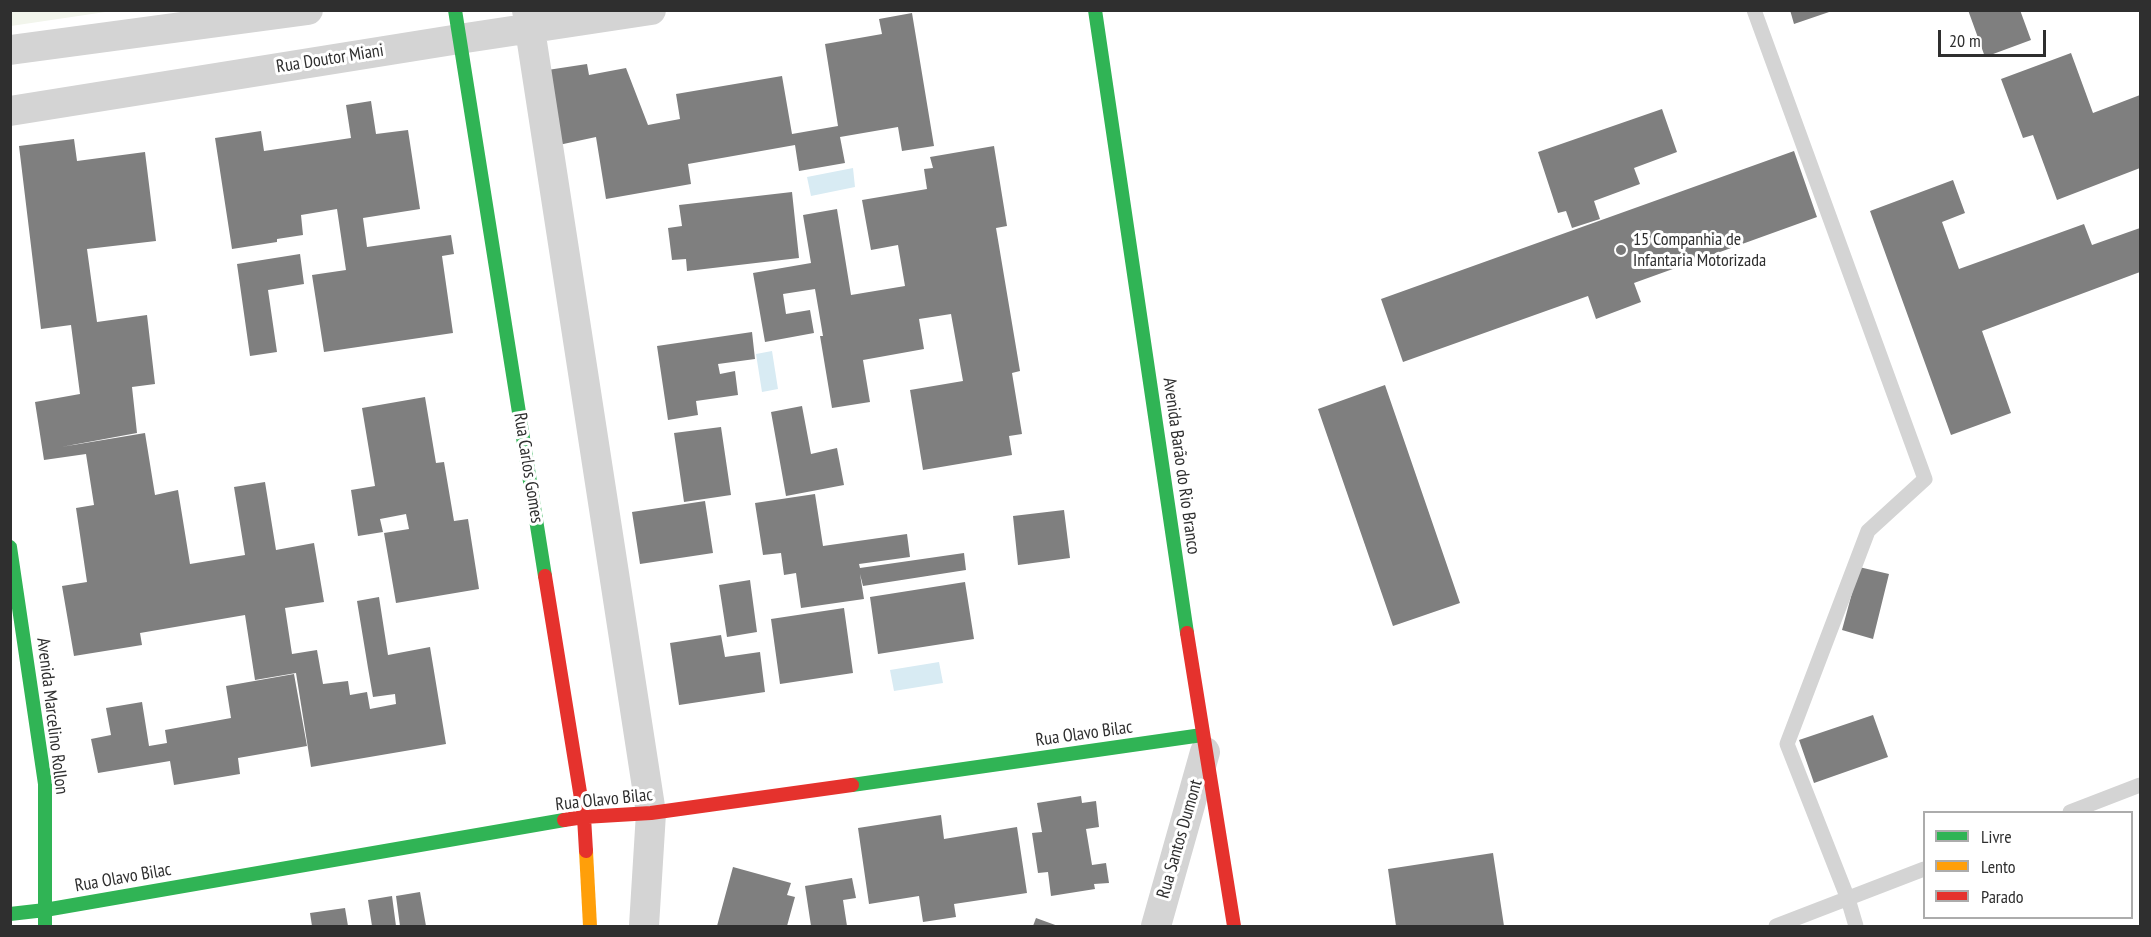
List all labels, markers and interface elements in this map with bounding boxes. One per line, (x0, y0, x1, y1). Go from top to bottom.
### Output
scale bar (1941, 18, 2049, 56)
text: 20 m (1949, 29, 1981, 52)
street label: Rua Doutor Miani (275, 40, 385, 78)
place label: 15 Companhia de Infantaria Motorizada (1633, 229, 1766, 272)
marker: 15 Companhia de Infantaria Motorizada (1614, 243, 1628, 257)
street label: Avenida Barão do Rio Branco (1158, 376, 1204, 556)
street label: Rua Carlos Gomes (509, 411, 547, 525)
street label: Avenida Marcelino Rollon (32, 637, 72, 795)
street label: Rua Olavo Bilac (1034, 717, 1134, 751)
street label: Rua Santos Dumont (1153, 777, 1207, 901)
street label: Rua Olavo Bilac (554, 784, 654, 816)
legend (1923, 811, 2133, 919)
text: Livre (1981, 825, 2012, 848)
text: Lento (1981, 855, 2016, 878)
street label: Rua Olavo Bilac (73, 859, 173, 897)
text: Parado (1981, 885, 2024, 908)

